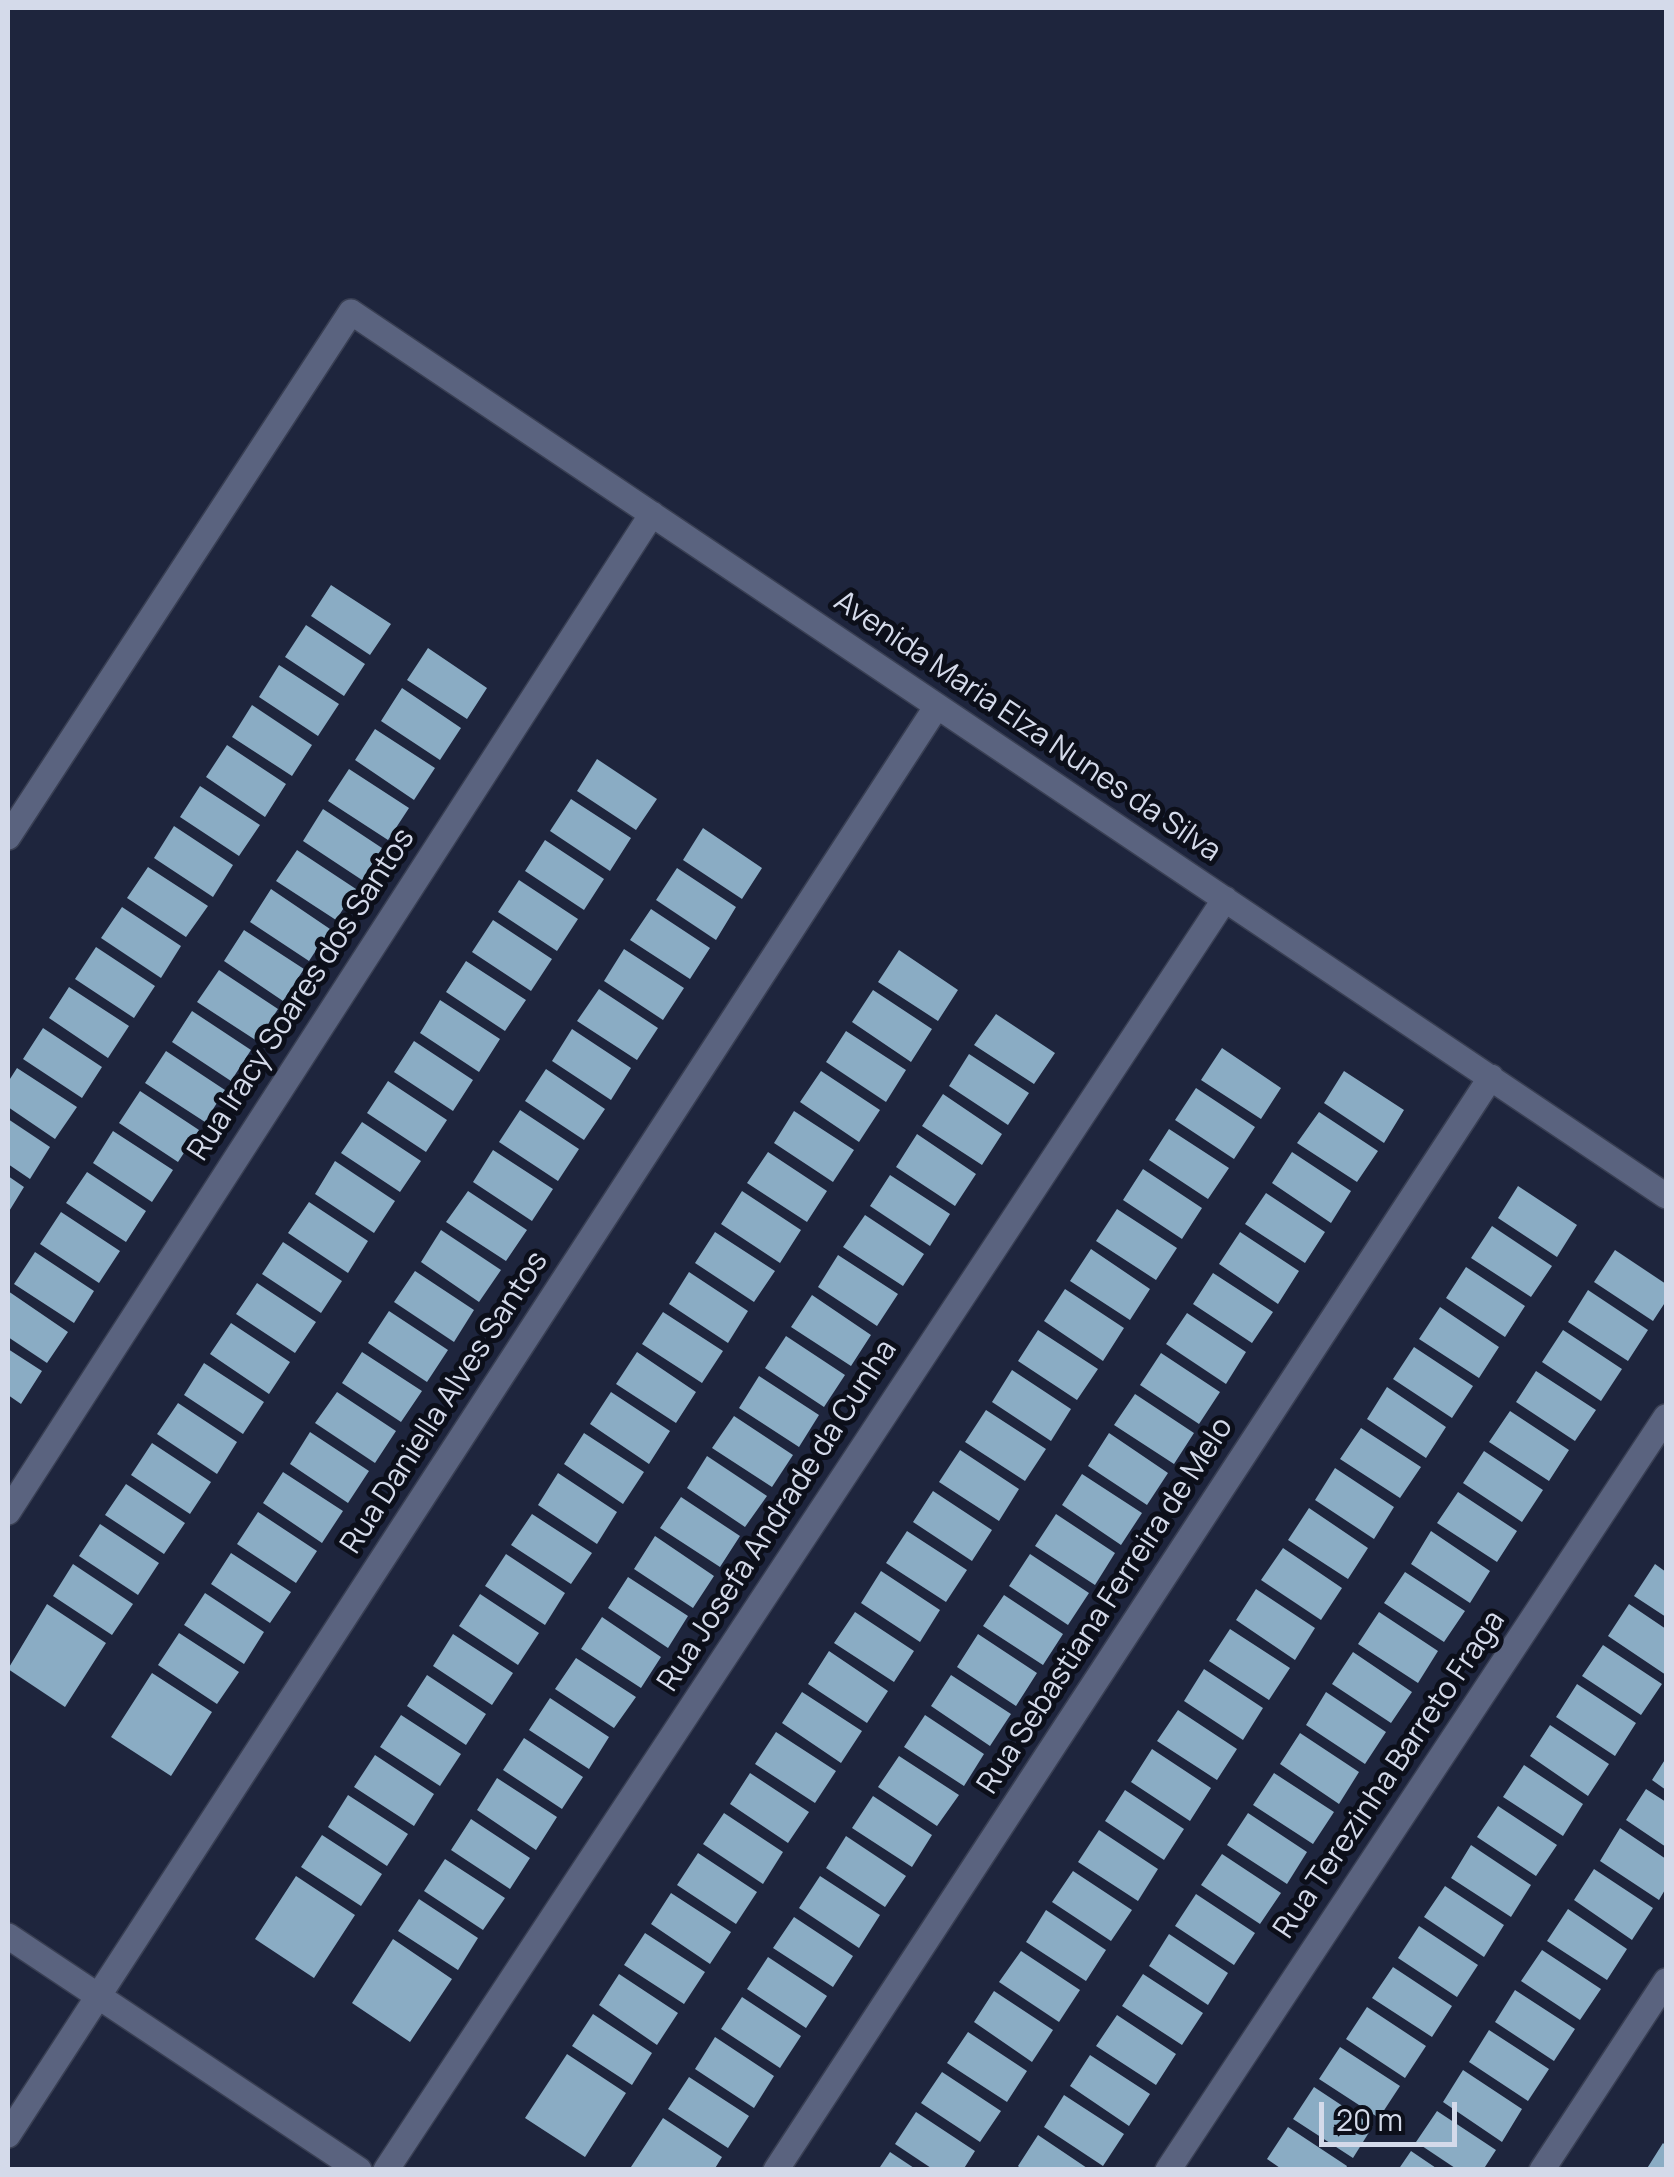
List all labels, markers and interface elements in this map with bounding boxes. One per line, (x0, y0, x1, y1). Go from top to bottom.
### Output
street label: Avenida Maria Elza Nunes da Silva (827, 584, 1227, 870)
street label: Rua Iracy Soares dos Santos (181, 822, 423, 1168)
street label: Rua Daniella Alves Santos (334, 1245, 556, 1561)
street label: Rua Josefa Andrade da Cunha (651, 1334, 905, 1698)
street label: Rua Sebastiana Ferreira de Melo (971, 1411, 1241, 1801)
street label: Rua Terezinha Barreto Fraga (1267, 1604, 1513, 1946)
scale bar (1324, 2082, 1462, 2144)
text: 20 m (1336, 2099, 1403, 2140)

